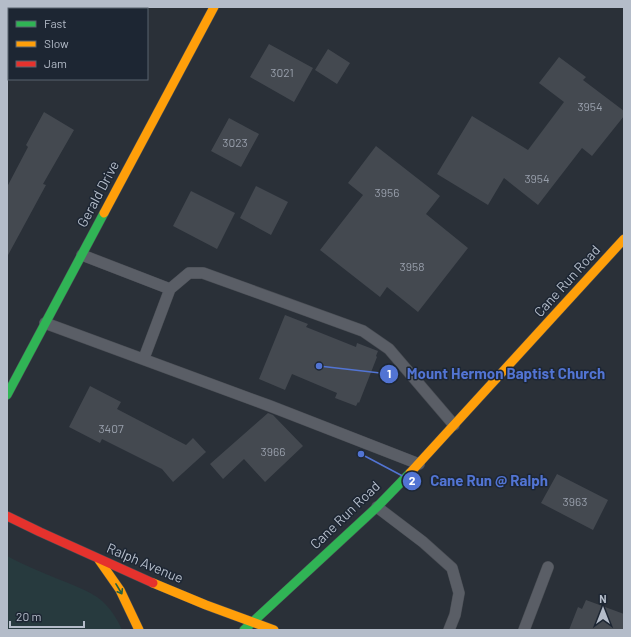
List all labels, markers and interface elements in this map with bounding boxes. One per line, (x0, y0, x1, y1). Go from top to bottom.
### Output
legend (8, 8, 148, 80)
text: Fast (44, 16, 67, 30)
text: Slow (44, 36, 69, 50)
text: Jam (44, 56, 67, 70)
house number: 3021 (270, 65, 294, 79)
house number: 3954 (577, 99, 603, 113)
house number: 3023 (222, 135, 248, 149)
street label: Gerald Drive (73, 157, 122, 230)
house number: 3954 (524, 171, 550, 185)
house number: 3956 (375, 185, 399, 199)
street label: Cane Run Road (530, 241, 603, 320)
house number: 3958 (400, 259, 424, 273)
callout: Mount Hermon Baptist Church (379, 361, 613, 388)
text: Mount Hermon Baptist Church (407, 364, 605, 382)
text: 1 (387, 366, 391, 380)
house number: 3407 (98, 421, 124, 435)
house number: 3966 (261, 444, 285, 458)
callout: Cane Run @ Ralph (402, 467, 556, 494)
text: Cane Run @ Ralph (430, 471, 548, 489)
text: 2 (409, 473, 416, 487)
street label: Cane Run Road (306, 477, 383, 552)
house number: 3963 (563, 494, 587, 508)
street label: Ralph Avenue (104, 539, 186, 586)
one-way arrow (115, 583, 123, 594)
north arrow (583, 589, 623, 629)
text: N (599, 592, 607, 605)
scale bar (10, 603, 84, 629)
text: 20 m (16, 609, 42, 623)

